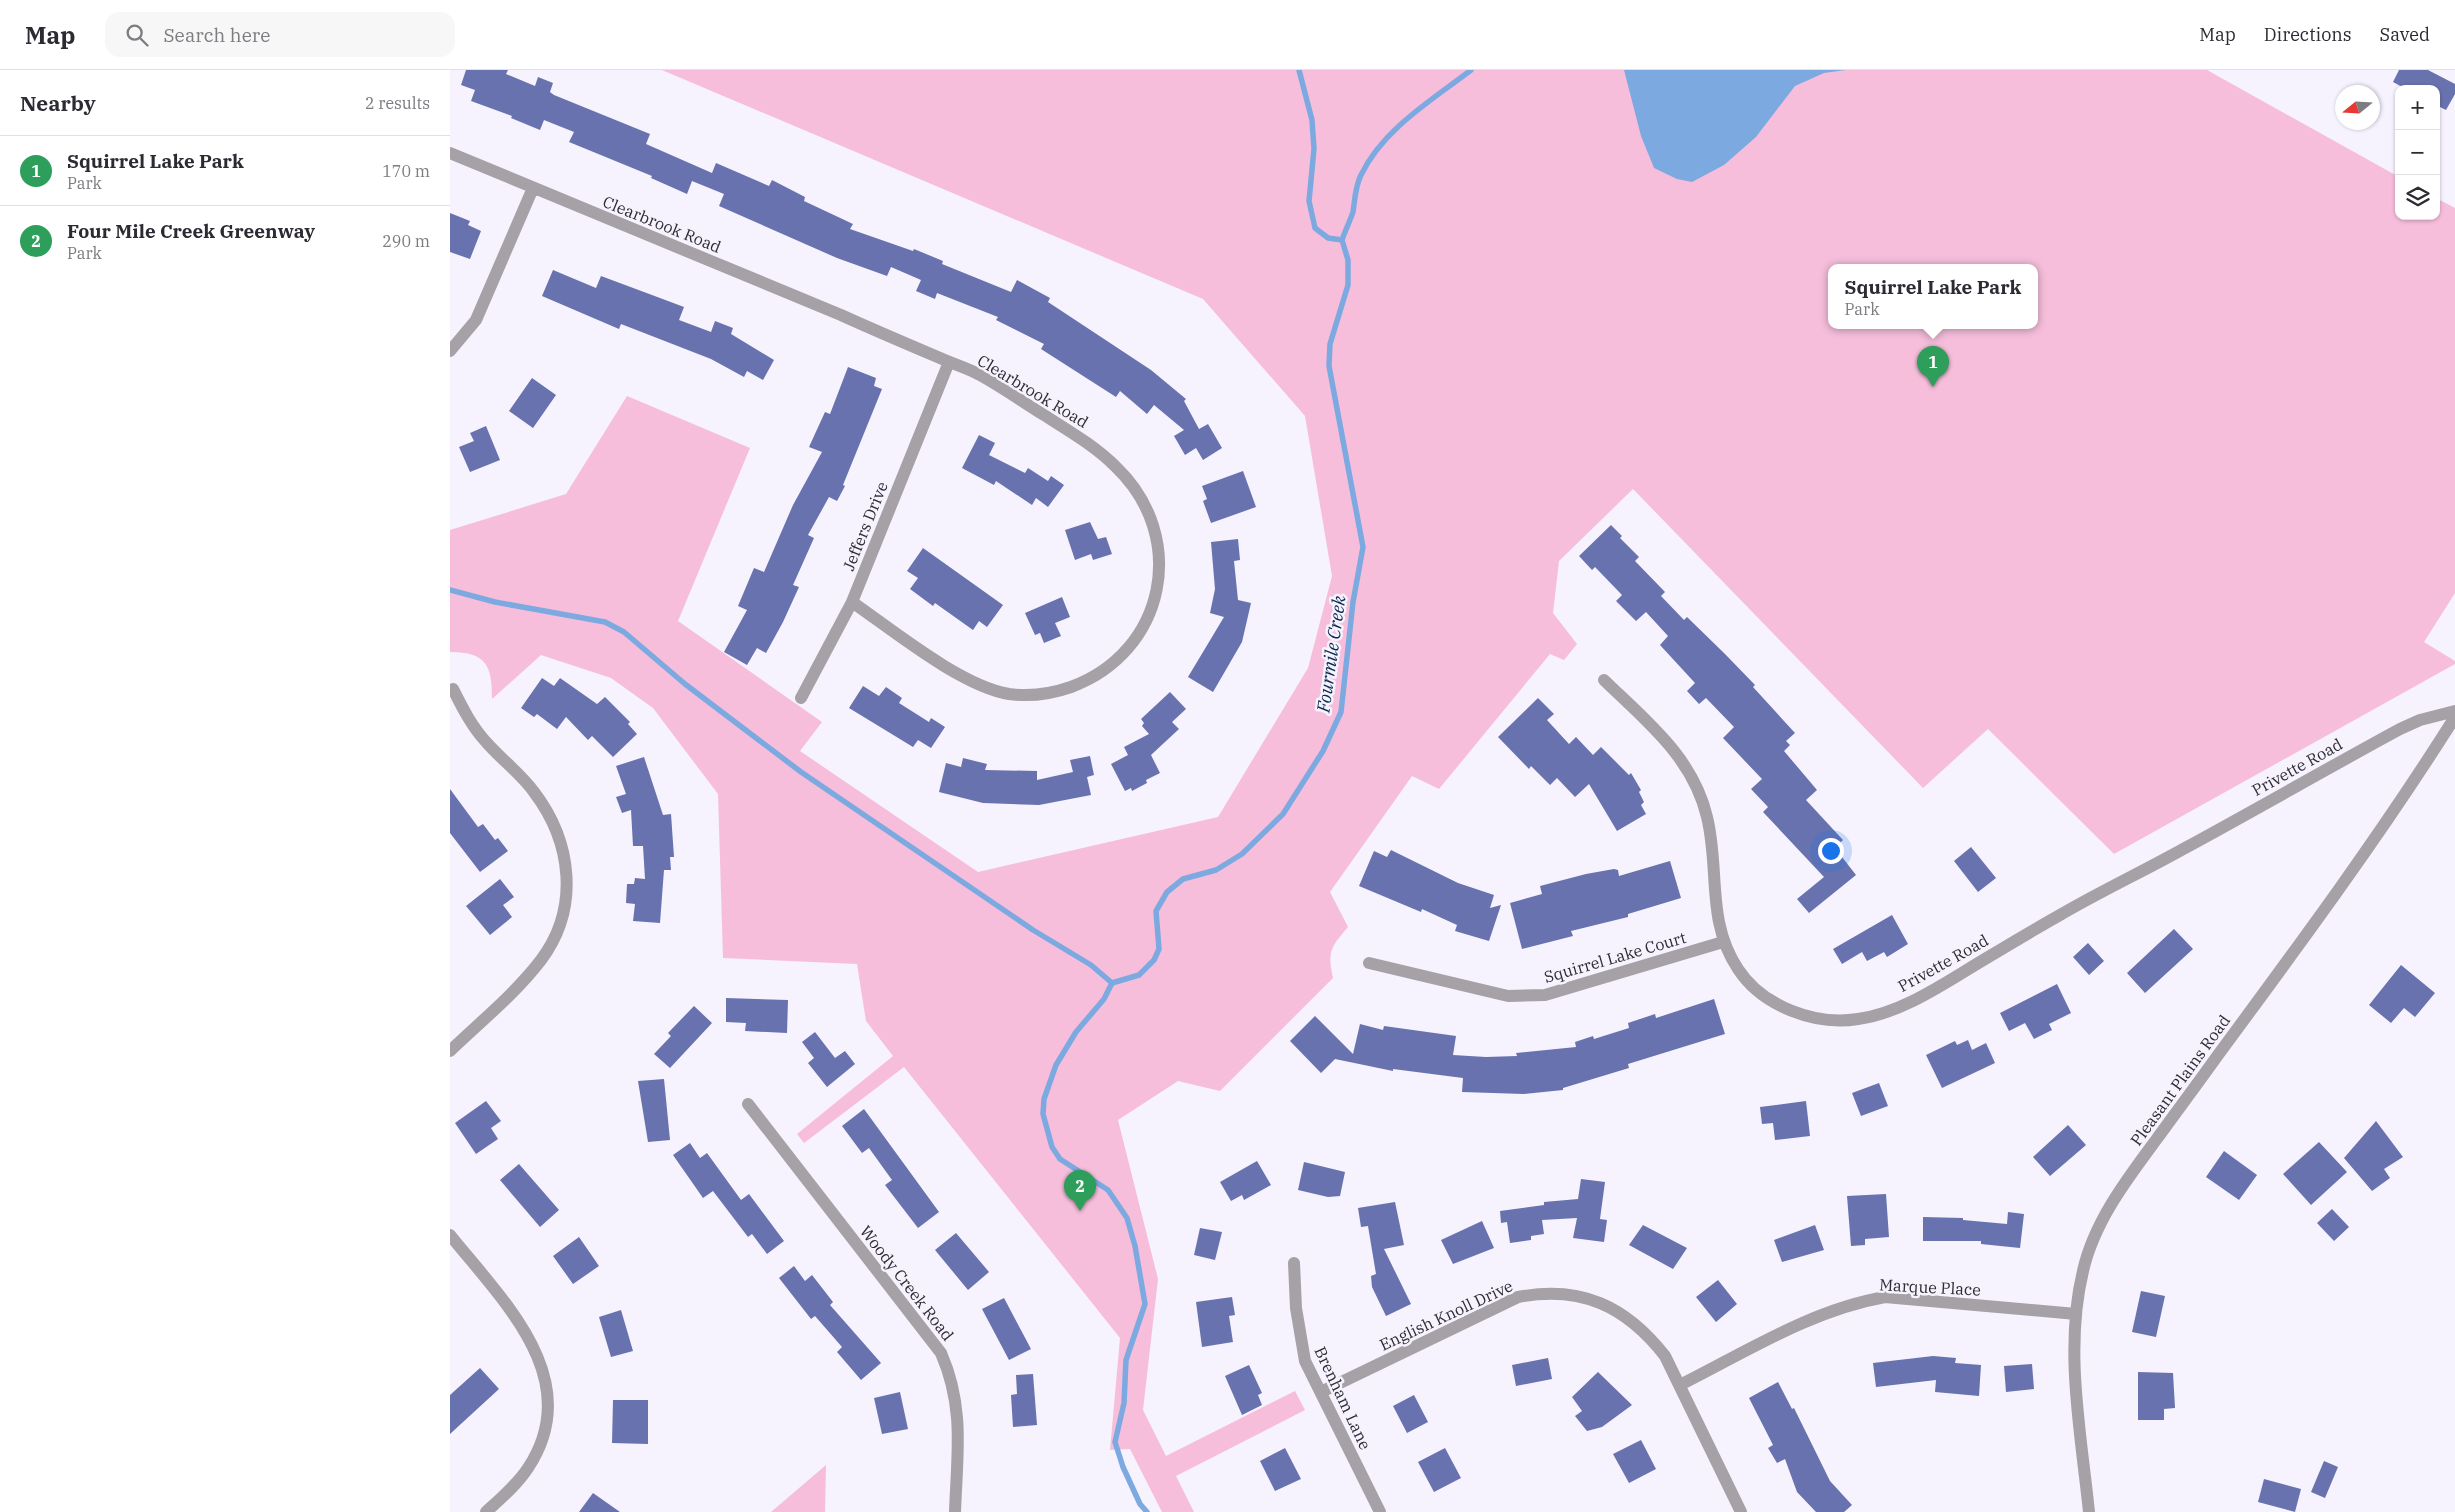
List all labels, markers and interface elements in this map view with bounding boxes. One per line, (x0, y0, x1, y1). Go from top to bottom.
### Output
search box (105, 12, 455, 57)
text: Map (25, 19, 75, 51)
icon: search (123, 21, 151, 49)
text: Search here (163, 23, 270, 47)
text: Map (2199, 23, 2236, 46)
text: Directions (2264, 23, 2352, 46)
text: Saved (2380, 23, 2430, 46)
north arrow (2335, 85, 2380, 130)
map controls (2395, 85, 2440, 220)
button: + (2395, 85, 2440, 130)
text: Nearby (20, 89, 96, 117)
text: 2 results (365, 93, 430, 113)
button: − (2395, 130, 2440, 175)
text: Squirrel Lake Park (67, 149, 244, 173)
text: 1 (31, 161, 41, 181)
text: 170 m (382, 161, 430, 181)
text: Park (67, 173, 102, 193)
button: layers (2395, 175, 2440, 220)
street label: Clearbrook Road (600, 191, 724, 257)
text: Four Mile Creek Greenway (67, 219, 315, 243)
text: 2 (31, 231, 41, 251)
text: 290 m (382, 231, 430, 251)
text: Park (67, 243, 102, 263)
popup (1828, 264, 2038, 329)
text: Squirrel Lake Park (1845, 275, 2021, 299)
text: Park (1845, 299, 1880, 319)
pin: 1 (1917, 346, 1949, 387)
street label: Clearbrook Road (974, 350, 1092, 432)
street label: Jeffers Drive (838, 479, 892, 573)
water label: Fourmile Creek (1311, 594, 1351, 715)
street label: Privette Road (2248, 734, 2346, 800)
your location (1818, 838, 1844, 864)
street label: Squirrel Lake Court (1542, 927, 1689, 987)
street label: Privette Road (1894, 930, 1992, 996)
street label: Pleasant Plains Road (2126, 1010, 2234, 1149)
pin: 2 (1064, 1170, 1096, 1211)
street label: Woody Creek Road (856, 1221, 958, 1345)
street label: Marque Place (1879, 1274, 1981, 1300)
street label: English Knoll Drive (1376, 1275, 1516, 1355)
street label: Brenham Lane (1310, 1343, 1376, 1453)

